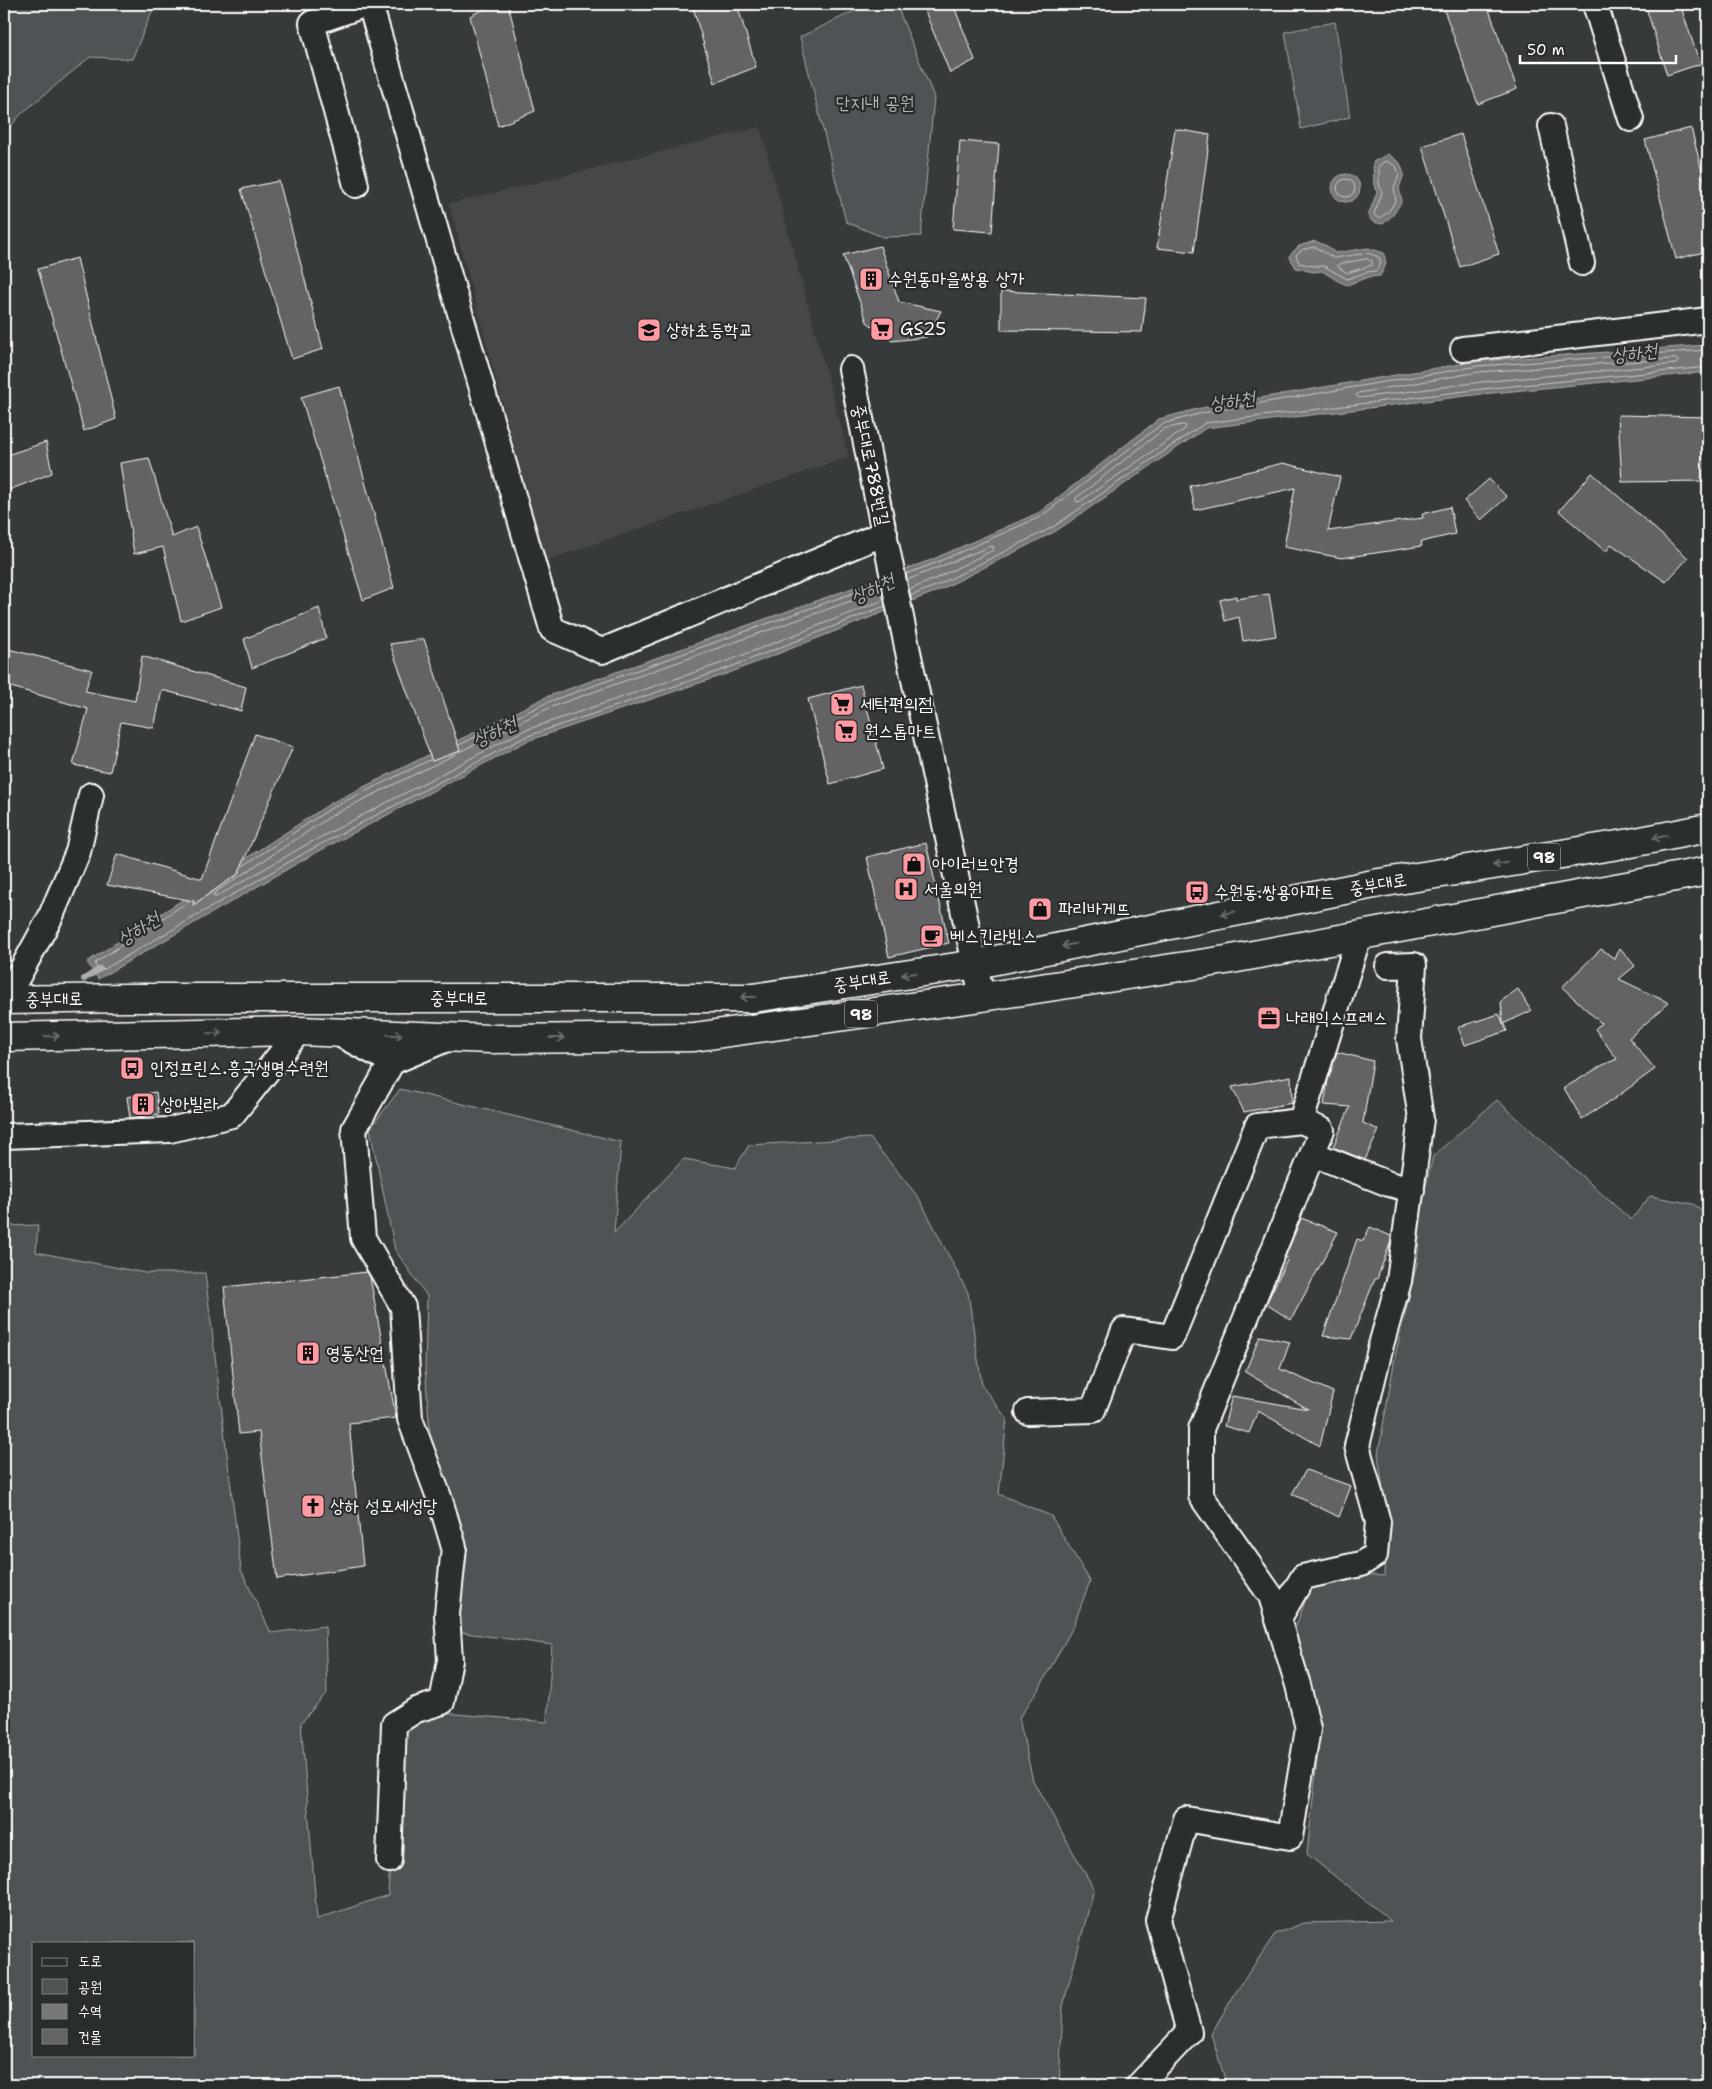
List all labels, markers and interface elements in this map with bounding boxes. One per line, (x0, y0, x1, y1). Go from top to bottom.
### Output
scale bar (1520, 32, 1676, 64)
text: 50 m (1527, 40, 1565, 60)
park label: 단지내 공원 (836, 91, 914, 115)
building icon: 수원동마을쌍용 상가 (858, 266, 884, 292)
place label: 수원동마을쌍용 상가 (888, 267, 1025, 291)
supermarket icon: GS25 (869, 316, 895, 342)
school or university icon: 상하초등학교 (636, 317, 662, 343)
place label: GS25 (900, 317, 946, 341)
place label: 상하초등학교 (666, 318, 753, 342)
water label: 상하천 (1610, 337, 1660, 368)
water label: 상하천 (1208, 385, 1258, 416)
street label: 중부대로788번길 (846, 402, 896, 528)
water label: 상하천 (846, 567, 900, 609)
supermarket icon: 세탁편의점 (829, 691, 855, 717)
place label: 세탁편의점 (860, 692, 933, 716)
water label: 상하천 (468, 710, 522, 752)
supermarket icon: 원스톱마트 (833, 718, 859, 744)
place label: 원스톱마트 (864, 719, 936, 743)
one-way arrow (1653, 833, 1669, 843)
road number: 98 (1528, 844, 1560, 870)
shop icon: 아이러브안경 (901, 851, 927, 877)
place label: 아이러브안경 (932, 852, 1019, 876)
one-way arrow (1492, 859, 1508, 869)
street label: 중부대로 (1347, 867, 1409, 901)
hospital icon: 서울의원 (893, 876, 919, 902)
place label: 서울의원 (924, 877, 982, 901)
bus stop icon: 수원동.쌍용아파트 (1184, 879, 1210, 905)
place label: 수원동.쌍용아파트 (1214, 880, 1335, 904)
shop icon: 파리바게뜨 (1027, 896, 1053, 922)
place label: 파리바게뜨 (1058, 897, 1130, 921)
water label: 상하천 (112, 905, 166, 951)
one-way arrow (1221, 909, 1237, 918)
cafe icon: 베스킨라빈스 (919, 923, 945, 949)
place label: 베스킨라빈스 (950, 924, 1037, 948)
one-way arrow (1061, 941, 1077, 950)
street label: 중부대로 (832, 965, 892, 997)
one-way arrow (901, 969, 917, 979)
street label: 중부대로 (25, 986, 83, 1012)
street label: 중부대로 (430, 986, 488, 1010)
one-way arrow (740, 993, 756, 1002)
road number: 98 (845, 1001, 877, 1028)
office icon: 나래익스프레스 (1256, 1005, 1282, 1031)
place label: 나래익스프레스 (1286, 1006, 1387, 1030)
one-way arrow (206, 1028, 223, 1038)
one-way arrow (386, 1030, 403, 1040)
one-way arrow (44, 1032, 60, 1041)
one-way arrow (549, 1033, 565, 1043)
bus stop icon: 인정프린스.흥국생명수련원 (119, 1055, 145, 1081)
place label: 인정프린스.흥국생명수련원 (150, 1056, 328, 1080)
building icon: 상아빌라 (130, 1091, 156, 1117)
place label: 상아빌라 (160, 1092, 218, 1116)
building icon: 영동산업 (295, 1340, 321, 1366)
place label: 영동산업 (326, 1341, 384, 1365)
church icon: 상하 성모세성당 (300, 1493, 326, 1519)
place label: 상하 성모세성당 (330, 1494, 438, 1518)
legend (32, 1942, 195, 2056)
text: 도로 (78, 1951, 102, 1971)
text: 공원 (78, 1977, 102, 1997)
text: 수역 (78, 2001, 102, 2021)
text: 건물 (78, 2027, 102, 2047)

